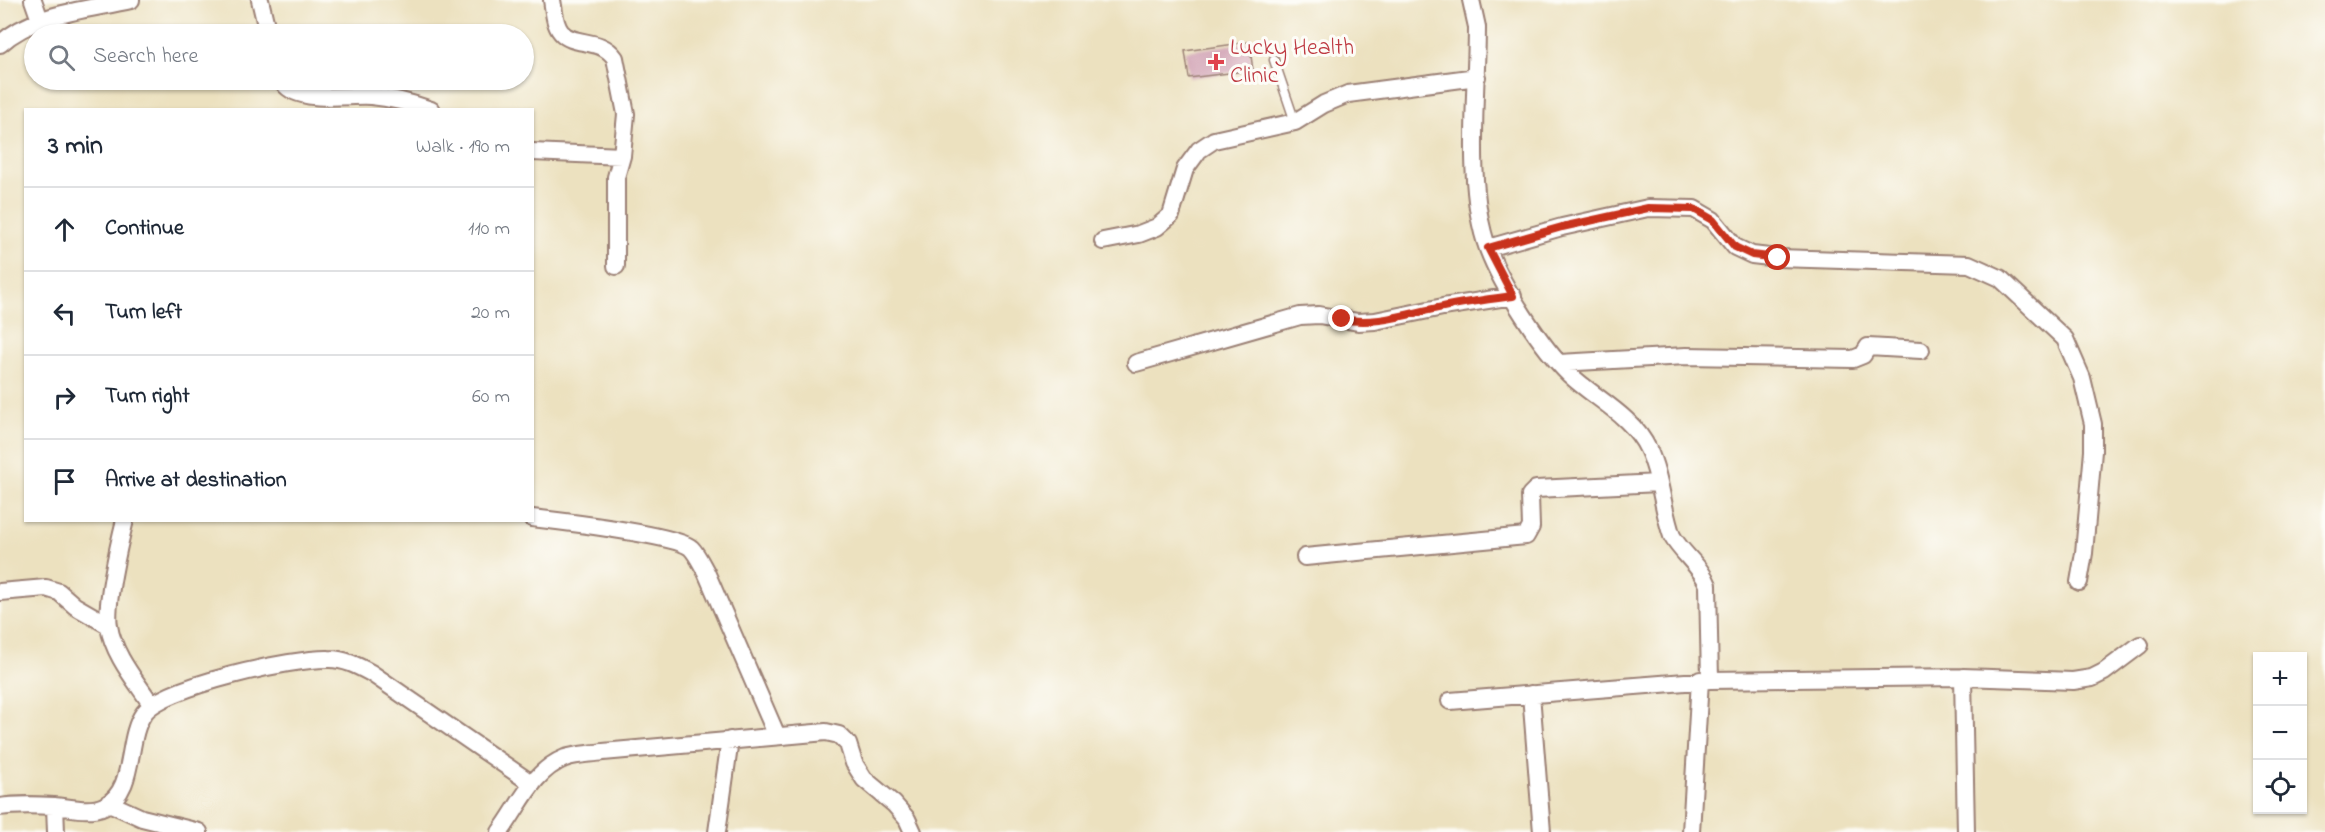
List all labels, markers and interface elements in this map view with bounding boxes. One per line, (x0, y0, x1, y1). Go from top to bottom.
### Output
search box (24, 24, 534, 90)
place label: Lucky Health Clinic (1230, 31, 1354, 94)
icon: search (45, 41, 78, 74)
text: Search here (93, 41, 198, 73)
marker: Lucky Health Clinic (1207, 53, 1225, 71)
text: 3 min (48, 128, 103, 166)
text: Walk · 190 m (416, 133, 510, 162)
icon: ahead (48, 213, 81, 246)
text: Continue (105, 213, 184, 245)
text: 110 m (468, 215, 510, 244)
route start (1764, 244, 1790, 270)
icon: left (48, 297, 81, 330)
text: Turn left (105, 297, 182, 329)
text: 20 m (471, 299, 510, 328)
route end (1328, 305, 1354, 331)
icon: right (48, 381, 81, 414)
text: Turn right (105, 381, 190, 413)
text: 60 m (472, 383, 510, 412)
icon: arrive (48, 465, 81, 498)
text: Arrive at destination (105, 465, 287, 497)
map controls (2253, 652, 2307, 814)
button: + (2253, 652, 2307, 706)
button: − (2253, 706, 2307, 760)
button: locate (2253, 760, 2307, 814)

